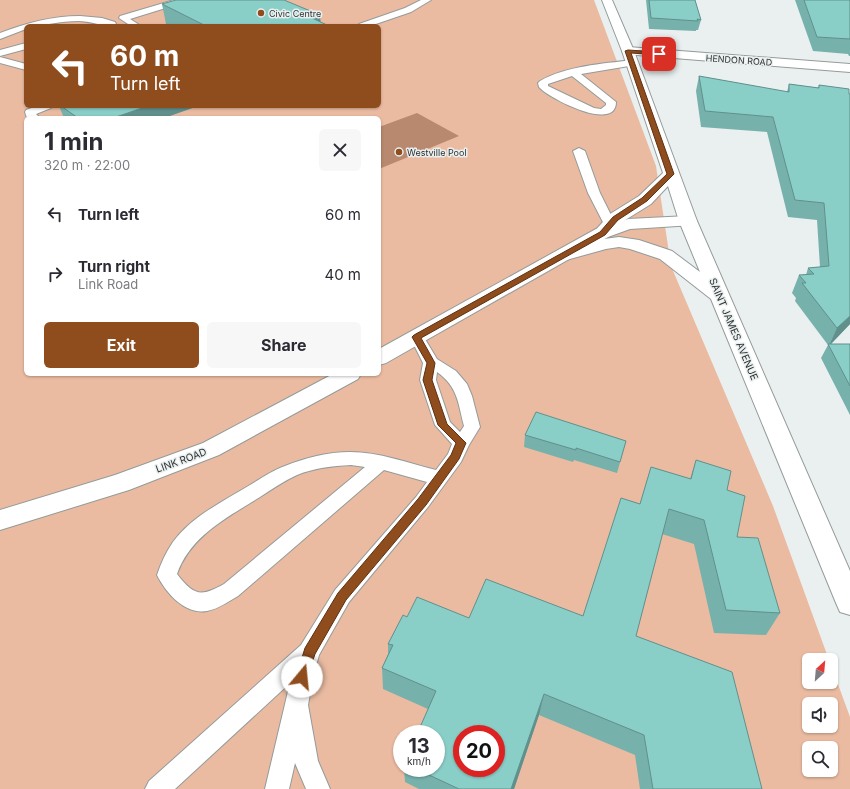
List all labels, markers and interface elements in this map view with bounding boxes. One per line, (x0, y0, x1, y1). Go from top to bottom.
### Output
marker: Civic Centre (256, 8, 266, 18)
place label: Civic Centre (269, 8, 321, 19)
pin (642, 37, 676, 71)
text: 60 m (110, 39, 179, 73)
icon: left (44, 40, 96, 92)
icon: arrive (648, 43, 670, 65)
street label: HENDON ROAD (705, 52, 773, 68)
text: Turn left (110, 73, 180, 94)
text: 1 min (44, 127, 103, 156)
button: close (319, 129, 361, 171)
marker: Westville Pool (394, 147, 404, 157)
place label: Westville Pool (407, 147, 467, 158)
text: 320 m · 22:00 (44, 157, 130, 173)
icon: left (44, 203, 66, 225)
text: Turn left (78, 205, 139, 224)
text: 60 m (325, 205, 361, 224)
text: Turn right (78, 257, 150, 276)
icon: right (44, 263, 66, 285)
text: 40 m (324, 265, 361, 284)
text: Link Road (78, 276, 138, 292)
street label: SAINT JAMES AVENUE (707, 276, 761, 382)
button: Exit (44, 322, 199, 368)
button: Share (207, 322, 361, 368)
street label: LINK ROAD (154, 445, 208, 475)
north arrow (802, 653, 838, 689)
map controls (802, 653, 838, 777)
position arrow (281, 656, 323, 698)
button: sound (802, 697, 838, 733)
speed limit sign: 20 (453, 725, 505, 777)
text: 13 (408, 734, 430, 758)
button: search (802, 741, 838, 777)
text: km/h (407, 755, 431, 767)

